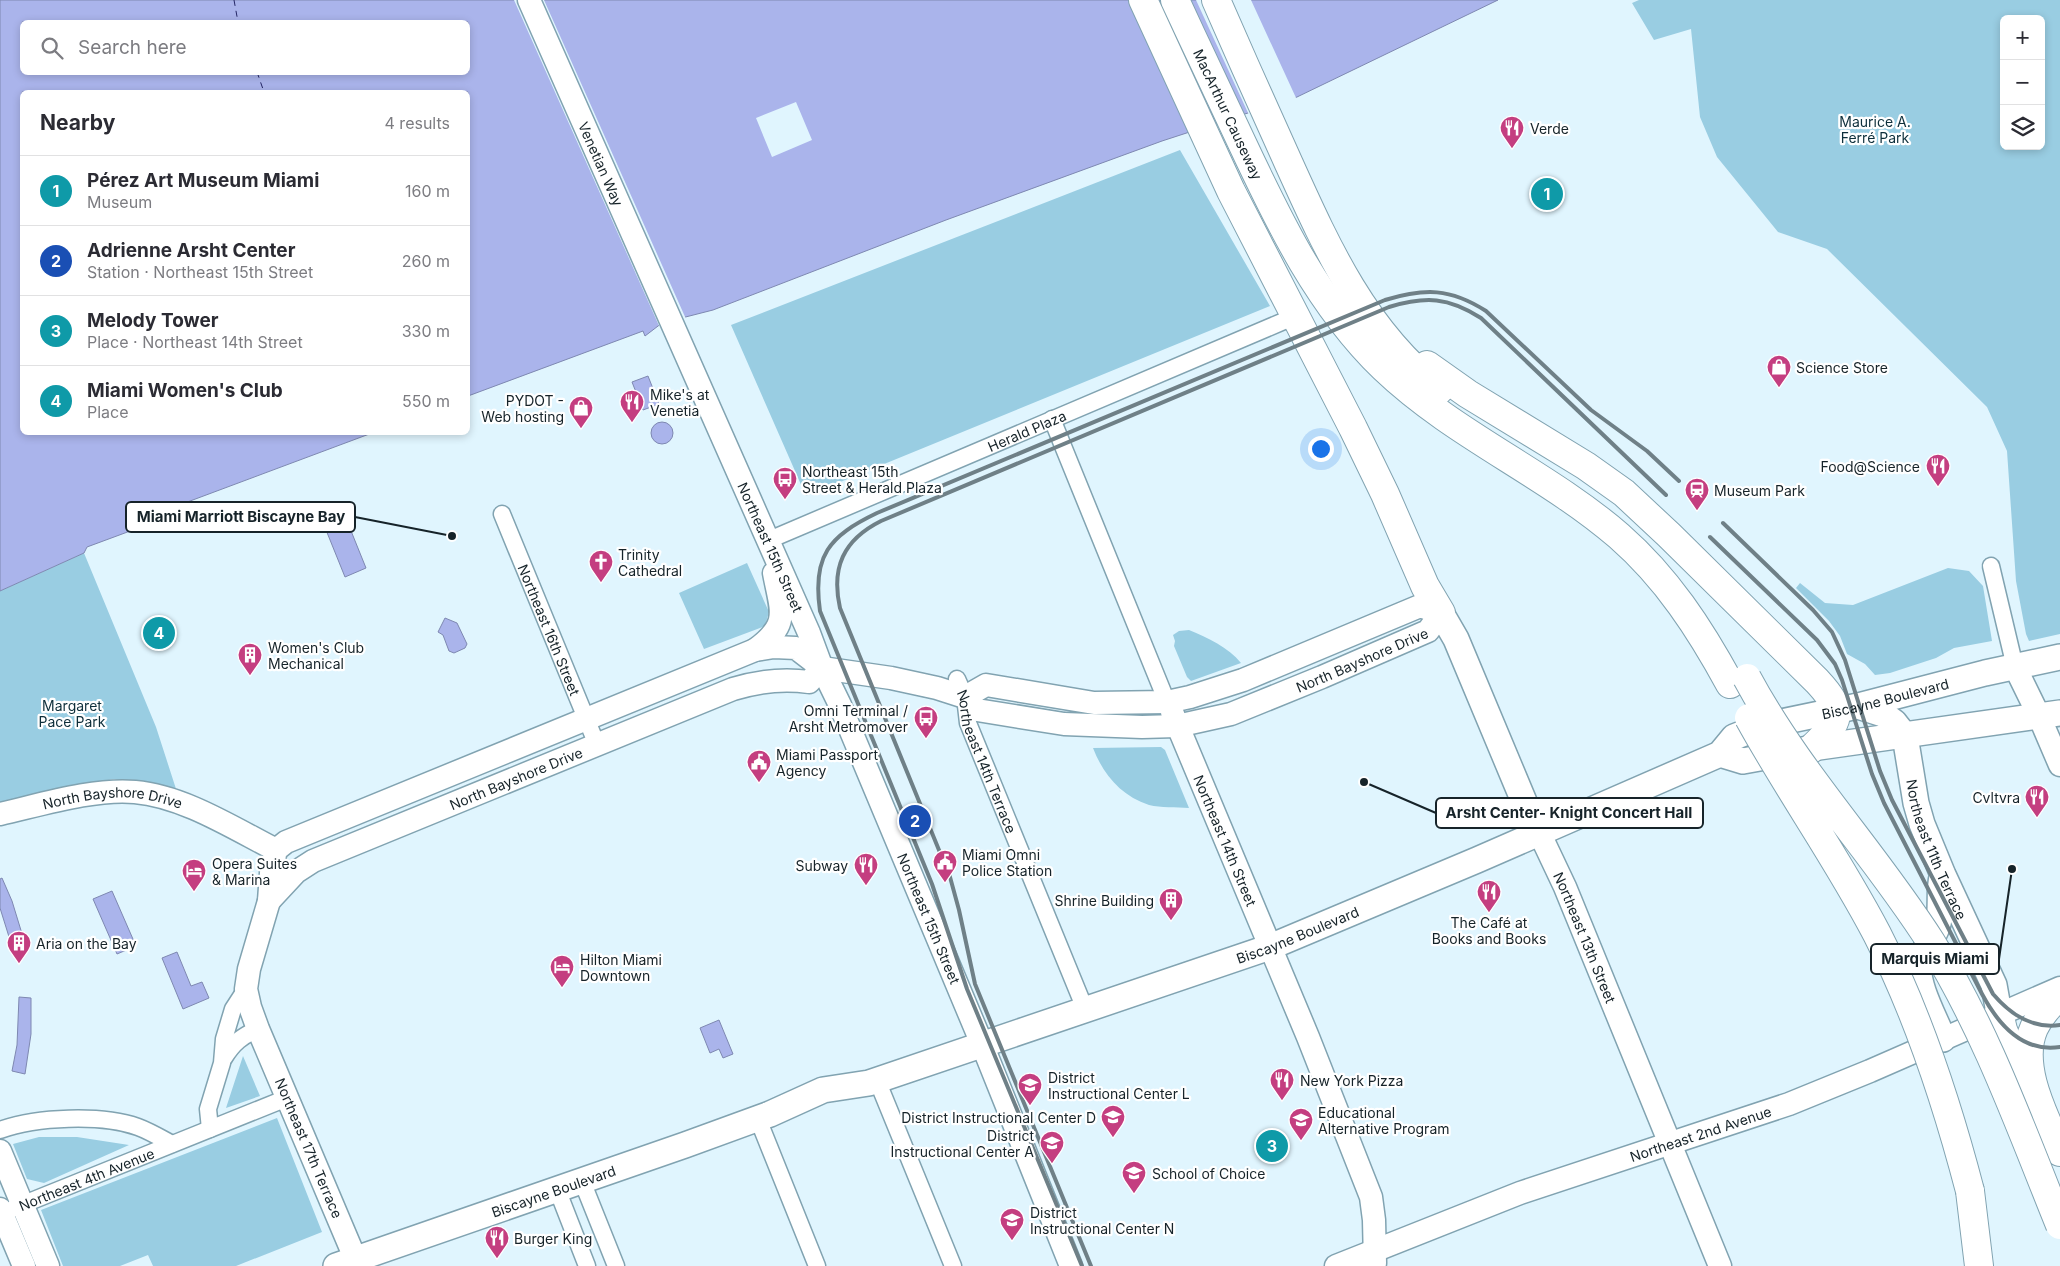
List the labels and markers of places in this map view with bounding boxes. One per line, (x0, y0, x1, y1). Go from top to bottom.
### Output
restaurant icon: Verde (1499, 115, 1525, 149)
place label: Verde (1530, 120, 1569, 137)
pin: 1 (1531, 175, 1563, 213)
shop icon: Science Store (1766, 354, 1792, 388)
place label: Science Store (1796, 359, 1888, 376)
place label: Mike's at Venetia (650, 386, 710, 419)
restaurant icon: Mike's at Venetia (619, 389, 645, 423)
place label: PYDOT - Web hosting (481, 392, 564, 425)
shop icon: PYDOT - Web hosting (568, 395, 594, 429)
restaurant icon: Food@Science (1925, 453, 1951, 487)
place label: Food@Science (1820, 458, 1920, 475)
place label: Northeast 15th Street & Herald Plaza (802, 463, 942, 496)
bus stop icon: Northeast 15th Street & Herald Plaza (772, 466, 798, 500)
station icon: Museum Park (1684, 477, 1710, 511)
place label: Museum Park (1714, 482, 1805, 499)
callout: Miami Marriott Biscayne Bay (126, 502, 355, 532)
place label: Trinity Cathedral (618, 546, 682, 579)
church icon: Trinity Cathedral (588, 549, 614, 583)
pin: 4 (143, 614, 175, 652)
place label: Women's Club Mechanical (268, 639, 364, 672)
building icon: Women's Club Mechanical (237, 642, 263, 676)
place label: Omni Terminal / Arsht Metromover (789, 702, 908, 735)
bus stop icon: Omni Terminal / Arsht Metromover (913, 705, 939, 739)
place label: Miami Passport Agency (776, 746, 879, 779)
public building icon: Miami Passport Agency (746, 749, 772, 783)
restaurant icon: Cvltvra (2024, 784, 2050, 818)
place label: Cvltvra (1972, 789, 2020, 806)
callout: Arsht Center- Knight Concert Hall (1436, 798, 1703, 828)
pin: 2 (899, 802, 931, 840)
place label: Miami Omni Police Station (962, 846, 1052, 879)
public building icon: Miami Omni Police Station (932, 849, 958, 883)
restaurant icon: Subway (853, 852, 879, 886)
place label: Opera Suites & Marina (212, 855, 297, 888)
place label: Subway (795, 857, 848, 874)
hotel icon: Opera Suites & Marina (181, 858, 207, 892)
restaurant icon: The Café at Books and Books (1476, 879, 1502, 913)
building icon: Shrine Building (1158, 887, 1184, 921)
place label: Shrine Building (1054, 892, 1154, 909)
place label: The Café at Books and Books (1432, 914, 1546, 947)
building icon: Aria on the Bay (6, 930, 32, 964)
place label: Aria on the Bay (36, 935, 137, 952)
callout: Marquis Miami (1871, 944, 1999, 974)
place label: Hilton Miami Downtown (580, 951, 662, 984)
hotel icon: Hilton Miami Downtown (549, 954, 575, 988)
restaurant icon: New York Pizza (1269, 1067, 1295, 1101)
place label: District Instructional Center L (1048, 1069, 1190, 1102)
school or university icon: District Instructional Center L (1017, 1072, 1043, 1106)
place label: New York Pizza (1300, 1072, 1403, 1089)
school or university icon: District Instructional Center D (1100, 1104, 1126, 1138)
place label: Educational Alternative Program (1318, 1104, 1450, 1137)
school or university icon: Educational Alternative Program (1288, 1107, 1314, 1141)
place label: District Instructional Center D (901, 1109, 1096, 1126)
place label: District Instructional Center A (890, 1127, 1034, 1160)
pin: 3 (1256, 1127, 1288, 1165)
school or university icon: District Instructional Center A (1039, 1130, 1065, 1164)
school or university icon: School of Choice (1121, 1160, 1147, 1194)
place label: School of Choice (1152, 1165, 1265, 1182)
place label: District Instructional Center N (1030, 1204, 1174, 1237)
school or university icon: District Instructional Center N (999, 1207, 1025, 1241)
restaurant icon: Burger King (484, 1225, 510, 1259)
place label: Burger King (514, 1230, 592, 1247)

